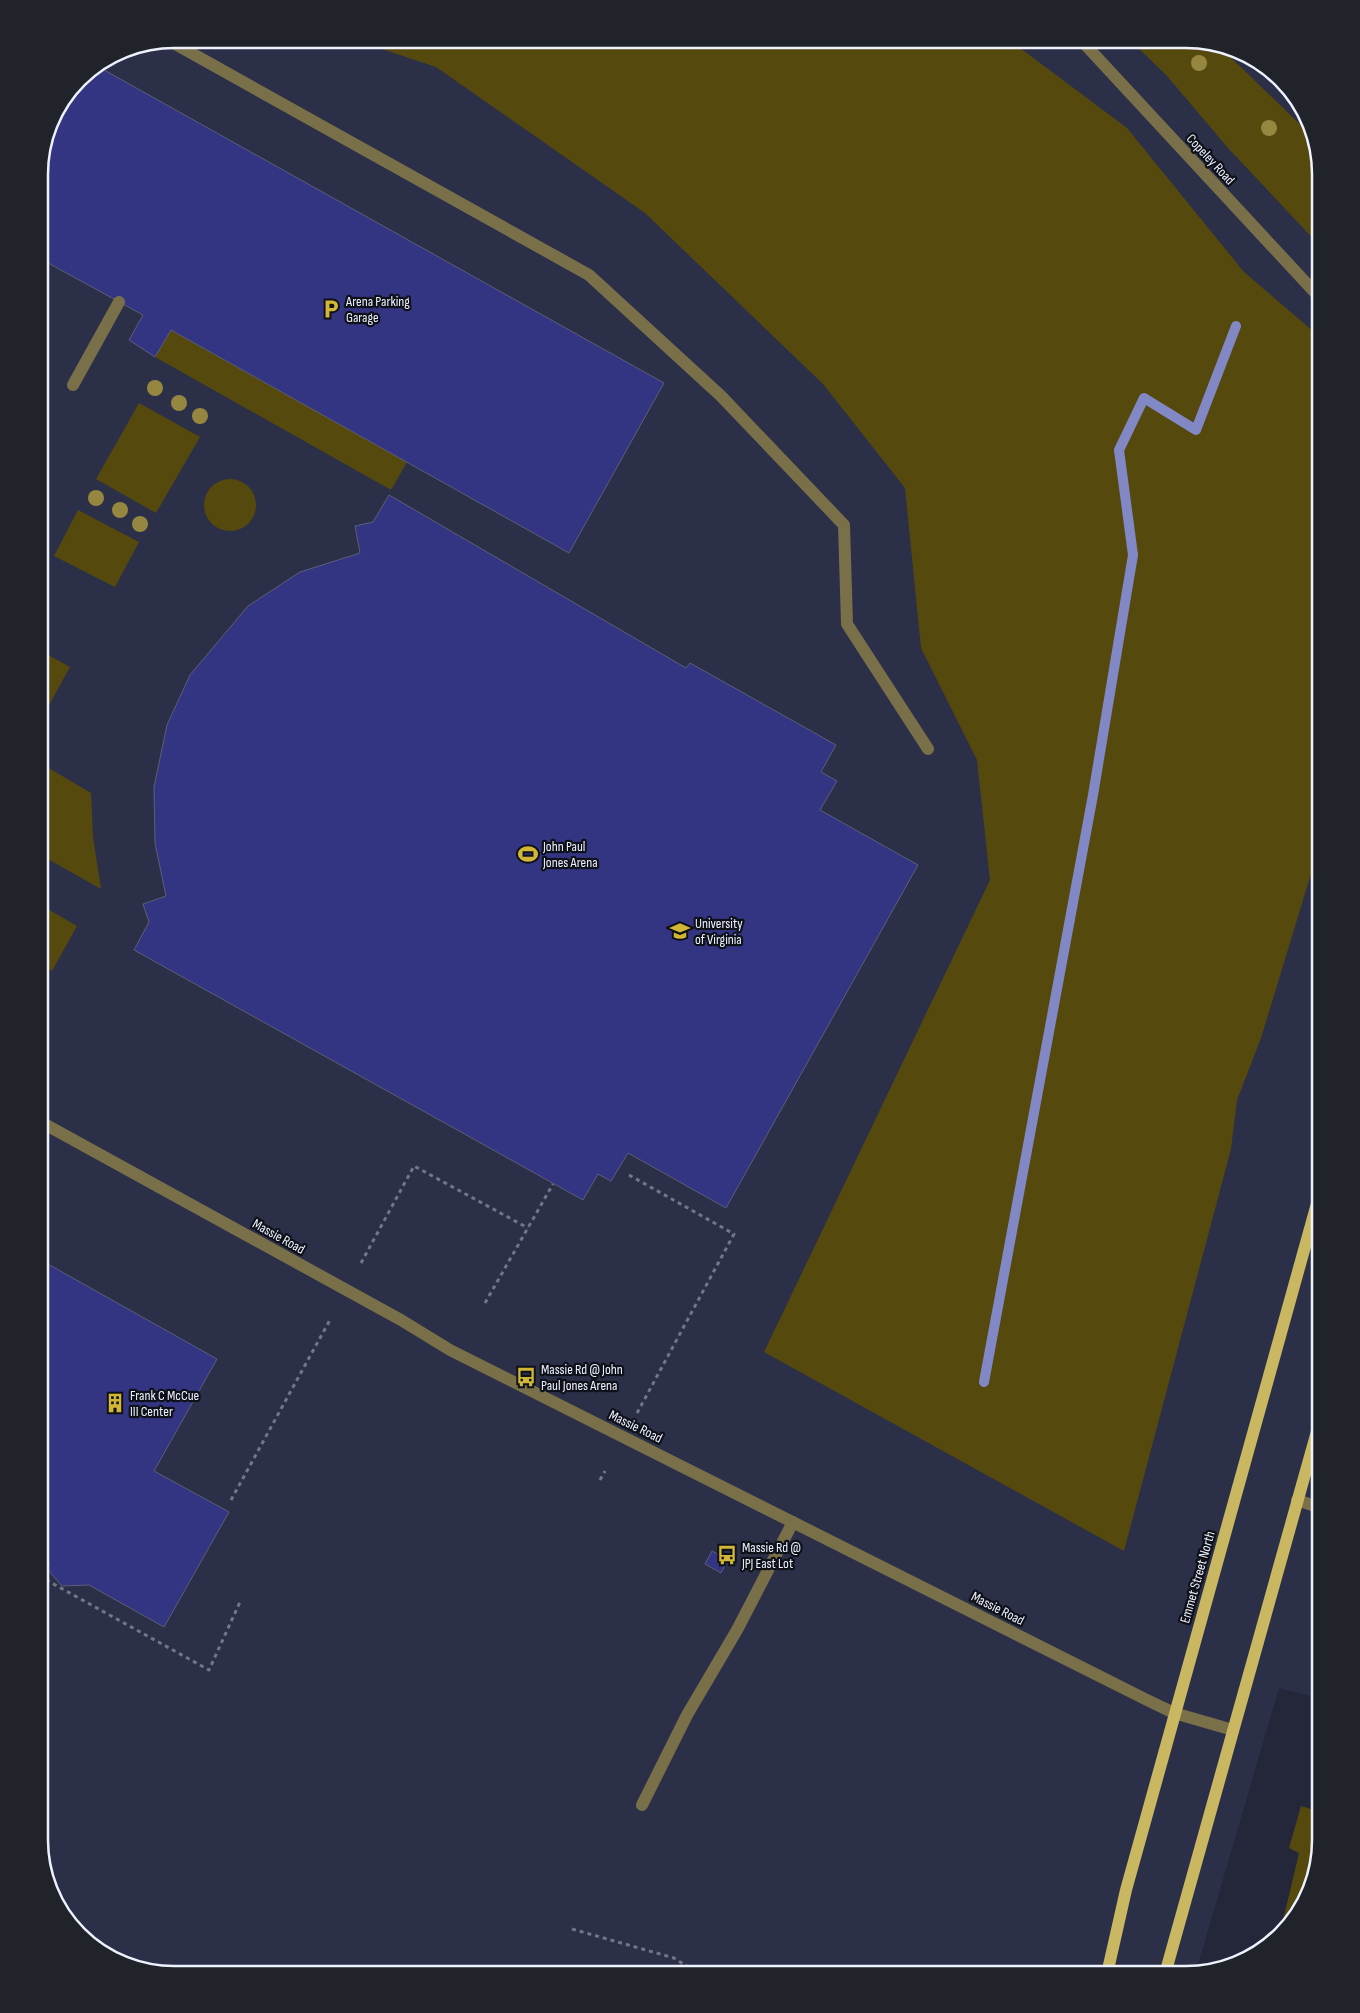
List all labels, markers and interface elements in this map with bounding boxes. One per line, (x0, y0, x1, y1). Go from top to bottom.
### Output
street label: Copeley Road (1183, 131, 1238, 188)
place label: Arena Parking Garage (345, 293, 410, 326)
parking icon: Arena Parking Garage (320, 298, 342, 320)
place label: John Paul Jones Arena (542, 838, 598, 871)
sports icon: John Paul Jones Arena (517, 843, 539, 865)
place label: University of Virginia (695, 915, 743, 948)
school or university icon: University of Virginia (669, 920, 691, 942)
street label: Massie Road (250, 1215, 308, 1258)
place label: Massie Rd @ John Paul Jones Arena (541, 1361, 623, 1394)
bus stop icon: Massie Rd @ John Paul Jones Arena (515, 1366, 537, 1388)
place label: Frank C McCue III Center (130, 1387, 199, 1420)
building icon: Frank C McCue III Center (104, 1392, 126, 1414)
street label: Massie Road (606, 1406, 665, 1447)
street label: Emmet Street North (1176, 1529, 1219, 1625)
place label: Massie Rd @ JPJ East Lot (741, 1539, 801, 1572)
bus stop icon: Massie Rd @ JPJ East Lot (716, 1544, 738, 1566)
street label: Massie Road (968, 1588, 1027, 1629)

